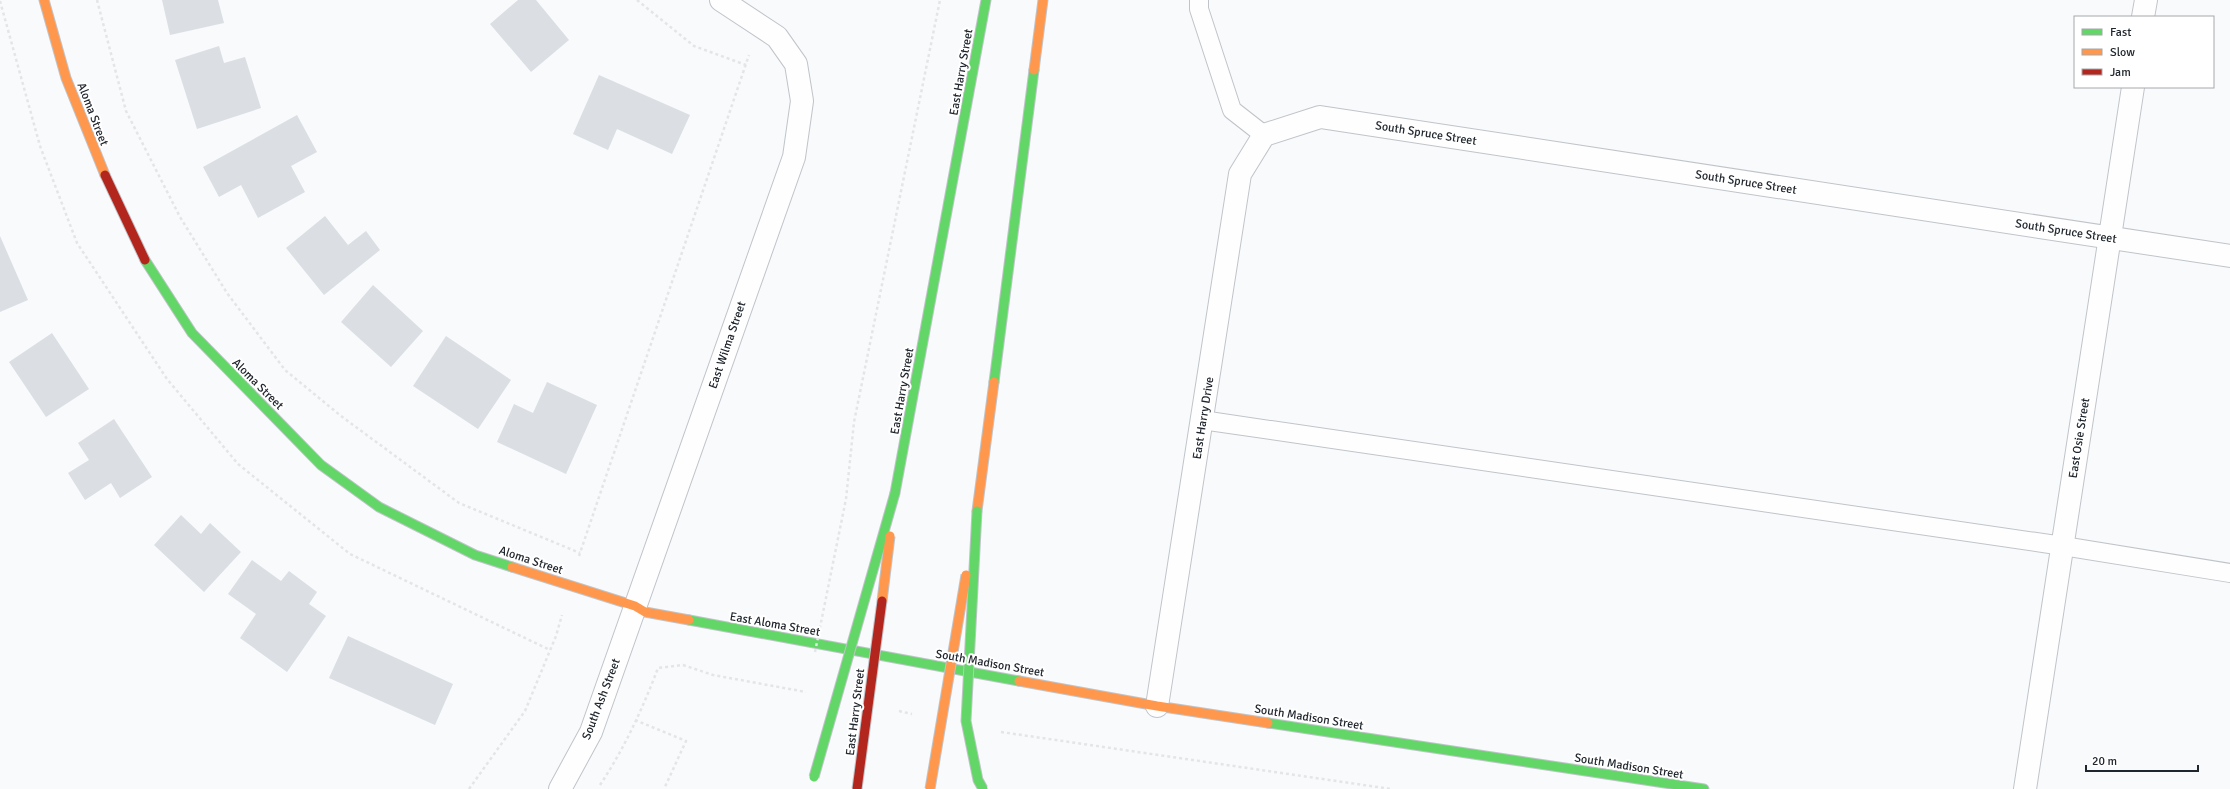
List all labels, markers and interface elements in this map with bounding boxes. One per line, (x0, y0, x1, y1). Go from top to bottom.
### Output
legend (2074, 16, 2214, 88)
text: Fast (2110, 25, 2131, 40)
street label: East Harry Street (946, 28, 976, 117)
text: Slow (2110, 45, 2135, 60)
text: Jam (2110, 65, 2131, 80)
street label: Aloma Street (74, 80, 111, 148)
street label: South Spruce Street (1374, 118, 1478, 149)
street label: South Spruce Street (1694, 167, 1798, 198)
street label: South Spruce Street (2014, 216, 2118, 247)
street label: East Wilma Street (705, 300, 749, 391)
street label: East Harry Street (887, 347, 917, 436)
street label: Aloma Street (229, 356, 286, 413)
street label: East Harry Drive (1190, 376, 1217, 460)
street label: East Osie Street (2066, 397, 2093, 479)
street label: Aloma Street (497, 543, 565, 578)
street label: East Aloma Street (729, 609, 821, 640)
street label: South Madison Street (934, 647, 1045, 680)
street label: South Ash Street (579, 656, 624, 742)
street label: East Harry Street (843, 668, 868, 757)
street label: South Madison Street (1253, 701, 1364, 734)
scale bar (2086, 747, 2198, 773)
street label: South Madison Street (1573, 750, 1684, 783)
text: 20 m (2092, 754, 2117, 769)

